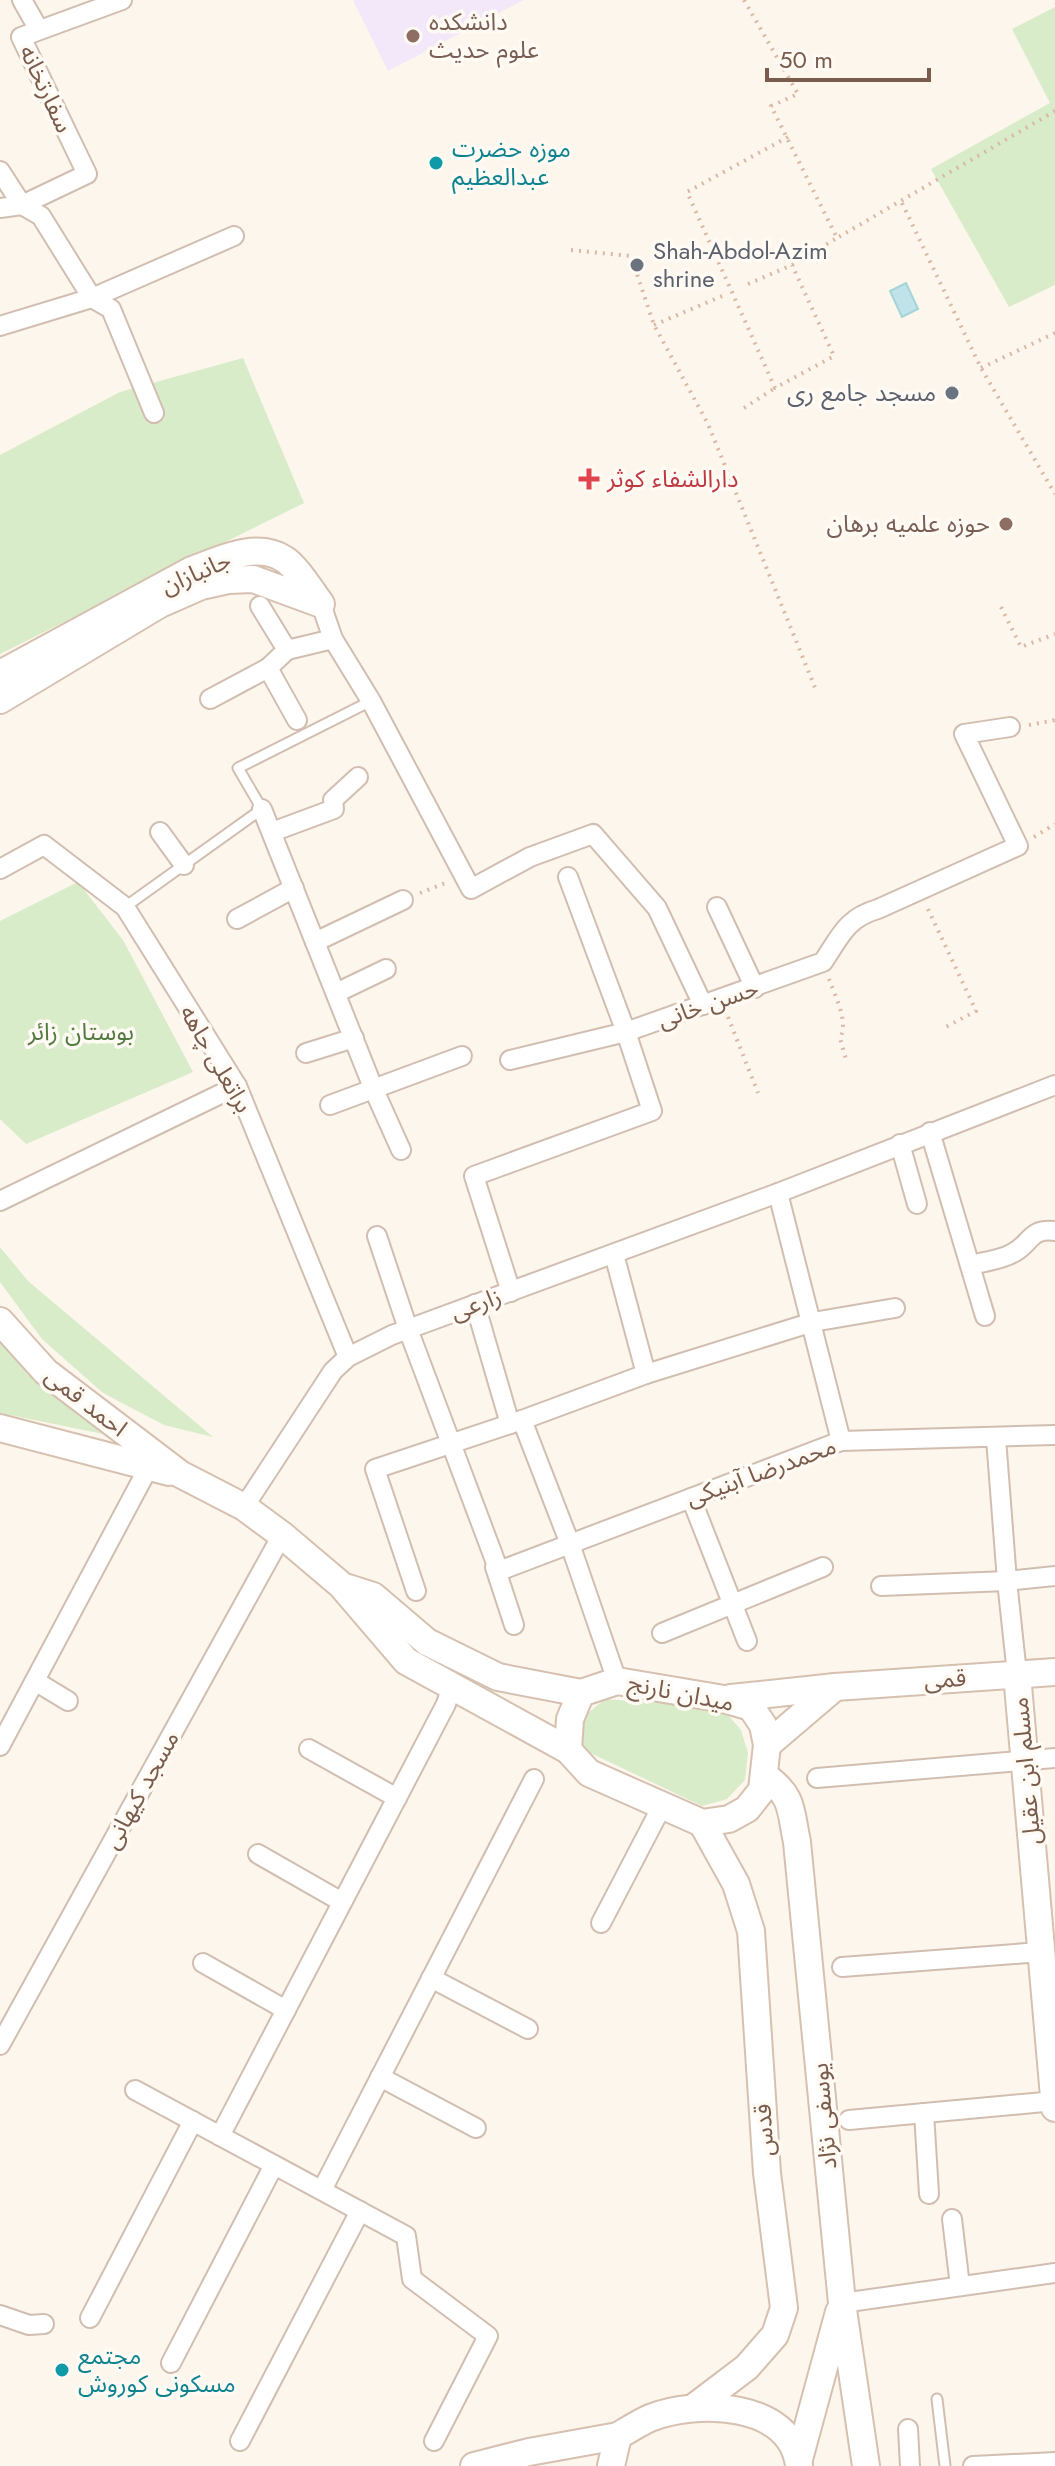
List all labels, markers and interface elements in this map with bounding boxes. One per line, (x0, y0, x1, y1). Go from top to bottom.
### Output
place label: دانشکده علوم حدیث (429, 4, 539, 68)
marker: دانشکده علوم حدیث (404, 27, 422, 45)
scale bar (767, 32, 929, 82)
street label: سفارتخانه (11, 39, 82, 138)
text: 50 m (779, 42, 833, 77)
place label: موزه حضرت عبدالعظیم (452, 131, 571, 194)
marker: موزه حضرت عبدالعظیم (427, 154, 445, 172)
place label: Shah-Abdol-Azim shrine (653, 233, 828, 296)
marker: Shah-Abdol-Azim shrine (628, 256, 646, 274)
place label: مسجد جامع ری (787, 375, 936, 410)
marker: مسجد جامع ری (943, 384, 961, 402)
place label: دارالشفاء کوثر (606, 461, 739, 496)
marker: دارالشفاء کوثر (578, 468, 600, 490)
place label: حوزه علمیه برهان (827, 506, 990, 541)
marker: حوزه علمیه برهان (997, 515, 1015, 533)
street label: جانبازان (155, 542, 236, 603)
street label: حسن خانی (653, 970, 763, 1037)
street label: براتعلی چاهه (171, 998, 261, 1119)
park label: بوستان زائر (27, 1014, 134, 1049)
street label: زارعی (445, 1278, 506, 1329)
street label: احمد قمی (38, 1358, 135, 1445)
street label: محمدرضا آبنیکی (681, 1428, 841, 1515)
street label: قمی (923, 1660, 967, 1697)
street label: میدان نارنج (625, 1665, 737, 1720)
street label: مسلم ابن عقیل (1002, 1696, 1049, 1846)
street label: مسجد کیهانی (94, 1724, 187, 1855)
street label: یوسفی نژاد (801, 2061, 846, 2171)
street label: قدس (744, 2103, 783, 2157)
place label: مجتمع مسکونی کوروش (78, 2338, 236, 2401)
marker: مجتمع مسکونی کوروش (53, 2361, 71, 2379)

